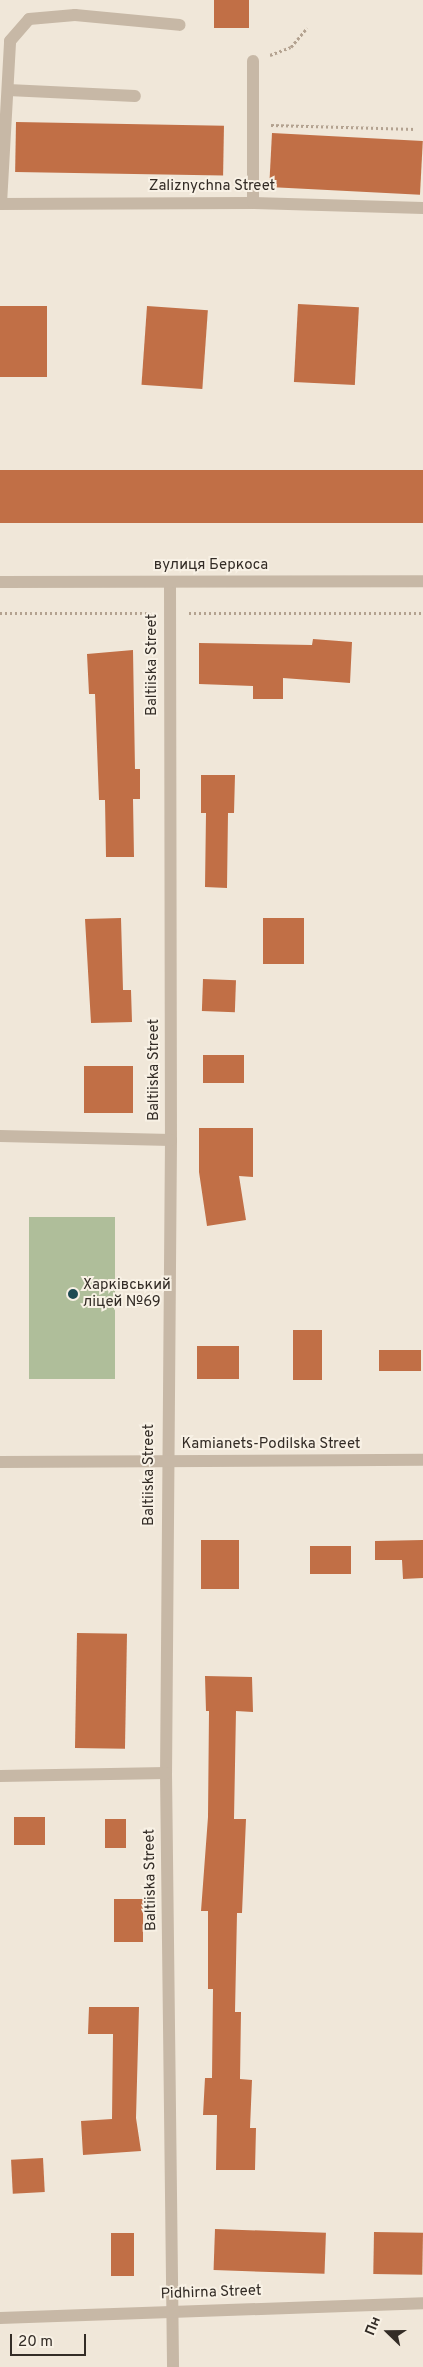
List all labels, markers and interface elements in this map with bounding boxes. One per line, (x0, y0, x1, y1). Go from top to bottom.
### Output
street label: Zaliznychna Street (149, 178, 275, 196)
street label: вулиця Беркоса (154, 557, 268, 575)
street label: Baltiiska Street (144, 614, 162, 716)
street label: Baltiiska Street (146, 1019, 164, 1121)
place label: Харківський ліцей №69 (83, 1276, 171, 1311)
marker: Харківський ліцей №69 (67, 1288, 79, 1300)
street label: Baltiiska Street (141, 1424, 159, 1526)
street label: Kamianets-Podilska Street (182, 1436, 360, 1454)
street label: Baltiiska Street (141, 1829, 161, 1931)
street label: Pidhirna Street (160, 2282, 262, 2304)
north arrow (363, 2307, 413, 2357)
text: Пн (362, 2314, 385, 2338)
scale bar (12, 2324, 89, 2356)
text: 20 m (18, 2333, 53, 2352)

